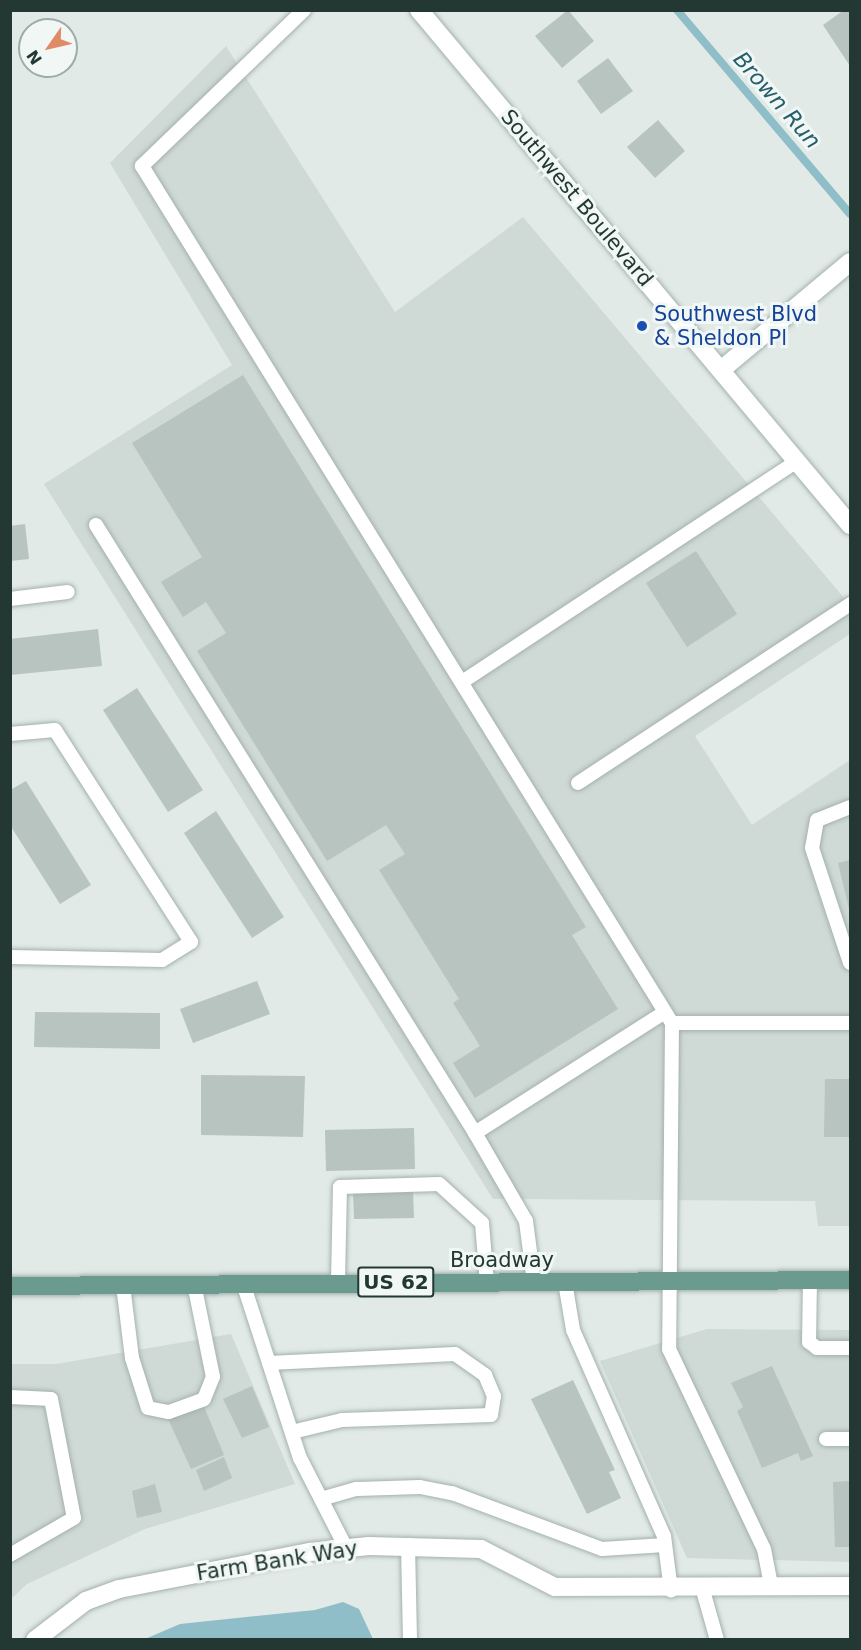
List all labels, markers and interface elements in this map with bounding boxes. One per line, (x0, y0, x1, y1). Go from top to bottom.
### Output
north arrow (18, 18, 78, 78)
text: N (23, 46, 46, 68)
water label: Brown Run (728, 46, 826, 154)
street label: Southwest Boulevard (496, 104, 658, 292)
place label: Southwest Blvd & Sheldon Pl (654, 301, 817, 351)
marker: Southwest Blvd & Sheldon Pl (635, 319, 649, 333)
street label: Broadway (450, 1247, 554, 1273)
road number: US 62 (357, 1265, 435, 1299)
street label: Farm Bank Way (195, 1536, 359, 1586)

